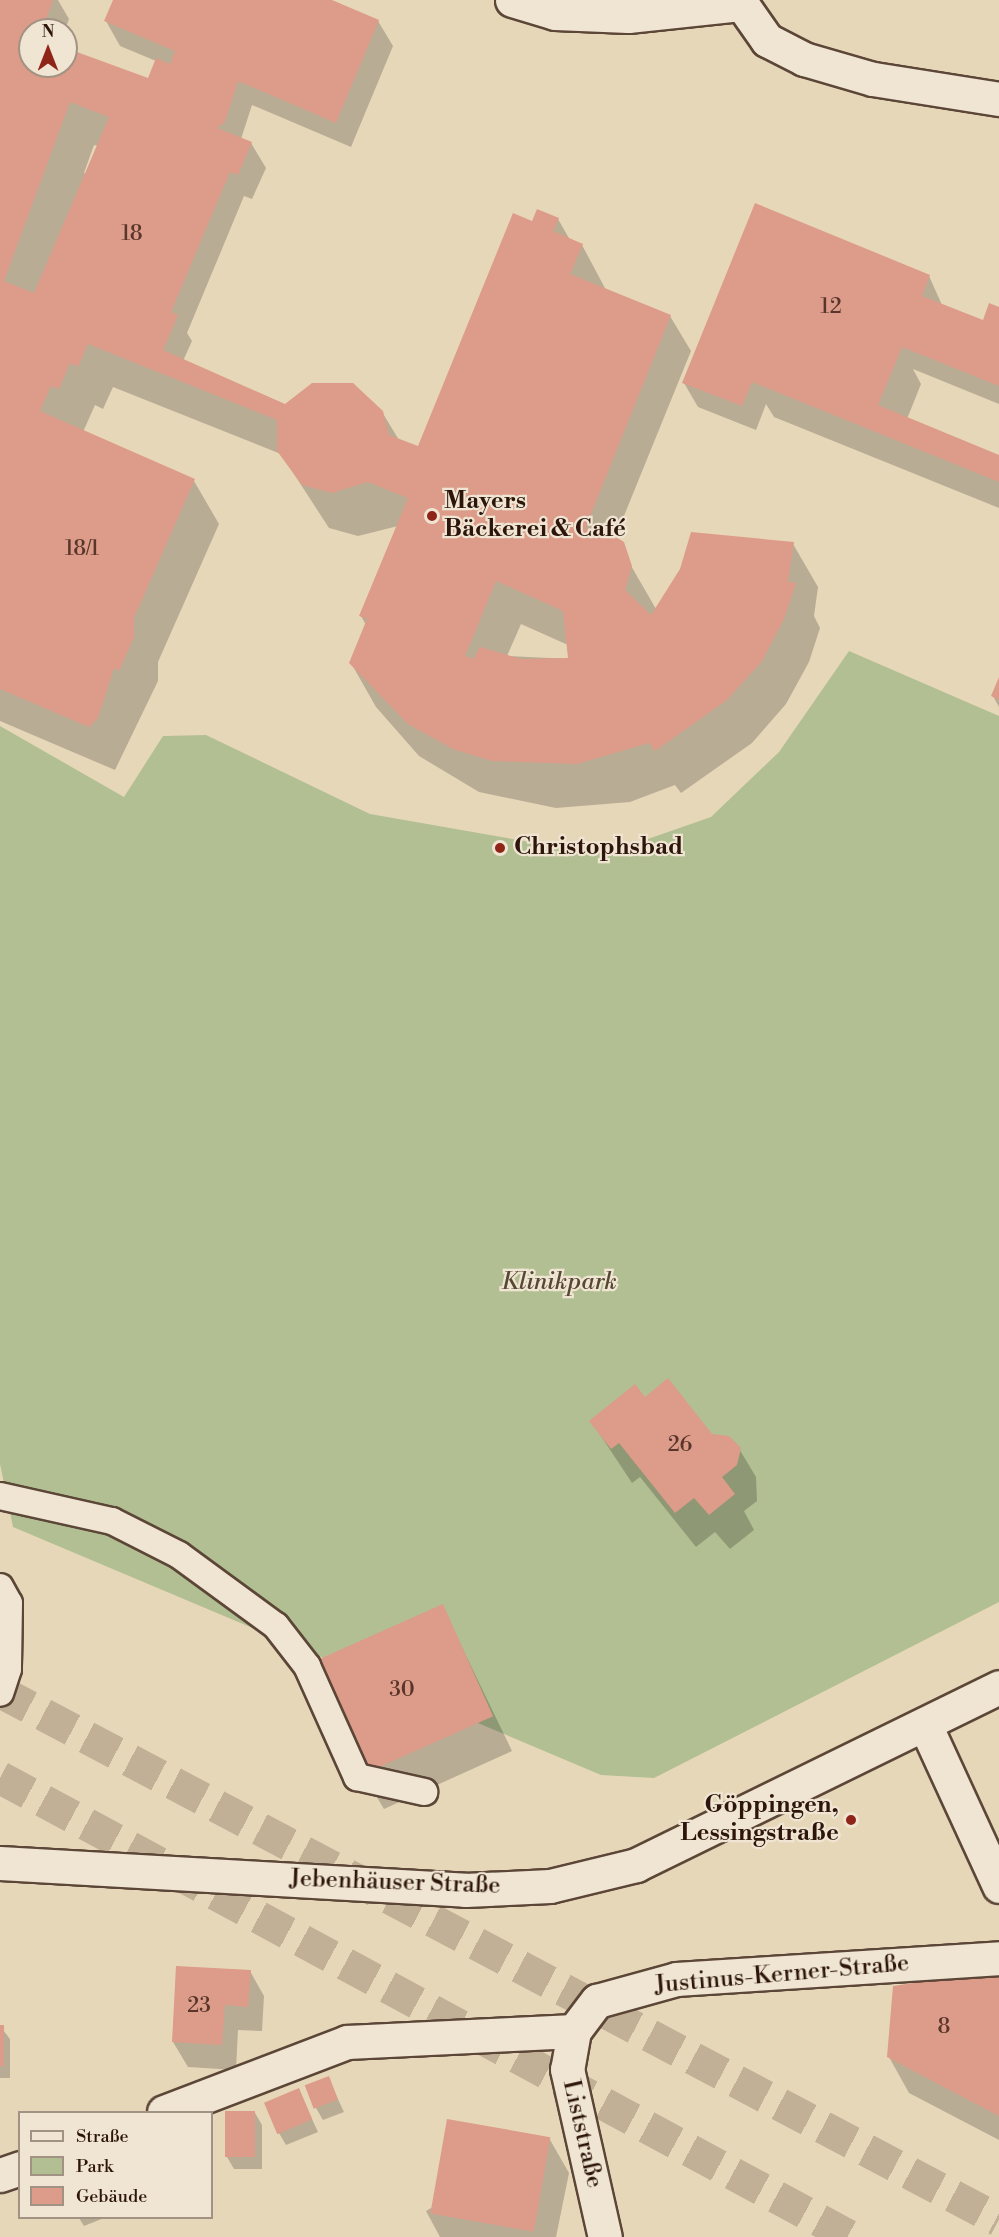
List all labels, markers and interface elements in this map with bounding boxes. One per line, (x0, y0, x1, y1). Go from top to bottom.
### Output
north arrow (18, 18, 78, 78)
text: N (42, 22, 54, 42)
house number: 18 (121, 221, 143, 247)
house number: 12 (820, 294, 842, 320)
place label: Mayers Bäckerei & Café (444, 488, 626, 544)
marker: Mayers Bäckerei & Café (425, 509, 439, 523)
house number: 18/1 (65, 536, 99, 562)
place label: Christophsbad (514, 834, 683, 862)
marker: Christophsbad (491, 839, 509, 857)
park label: Klinikpark (501, 1269, 617, 1297)
house number: 26 (668, 1432, 692, 1458)
house number: 30 (389, 1677, 415, 1703)
place label: Göppingen, Lessingstraße (680, 1792, 839, 1848)
marker: Göppingen, Lessingstraße (844, 1813, 858, 1827)
street label: Jebenhäuser Straße (289, 1865, 501, 1901)
street label: Justinus-Kerner-Straße (654, 1950, 910, 2000)
house number: 23 (187, 1993, 211, 2019)
house number: 8 (938, 2014, 950, 2040)
street label: Liststraße (556, 2077, 608, 2191)
legend (18, 2111, 213, 2219)
text: Straße (76, 2125, 129, 2148)
text: Park (76, 2155, 113, 2178)
text: Gebäude (76, 2185, 147, 2208)

